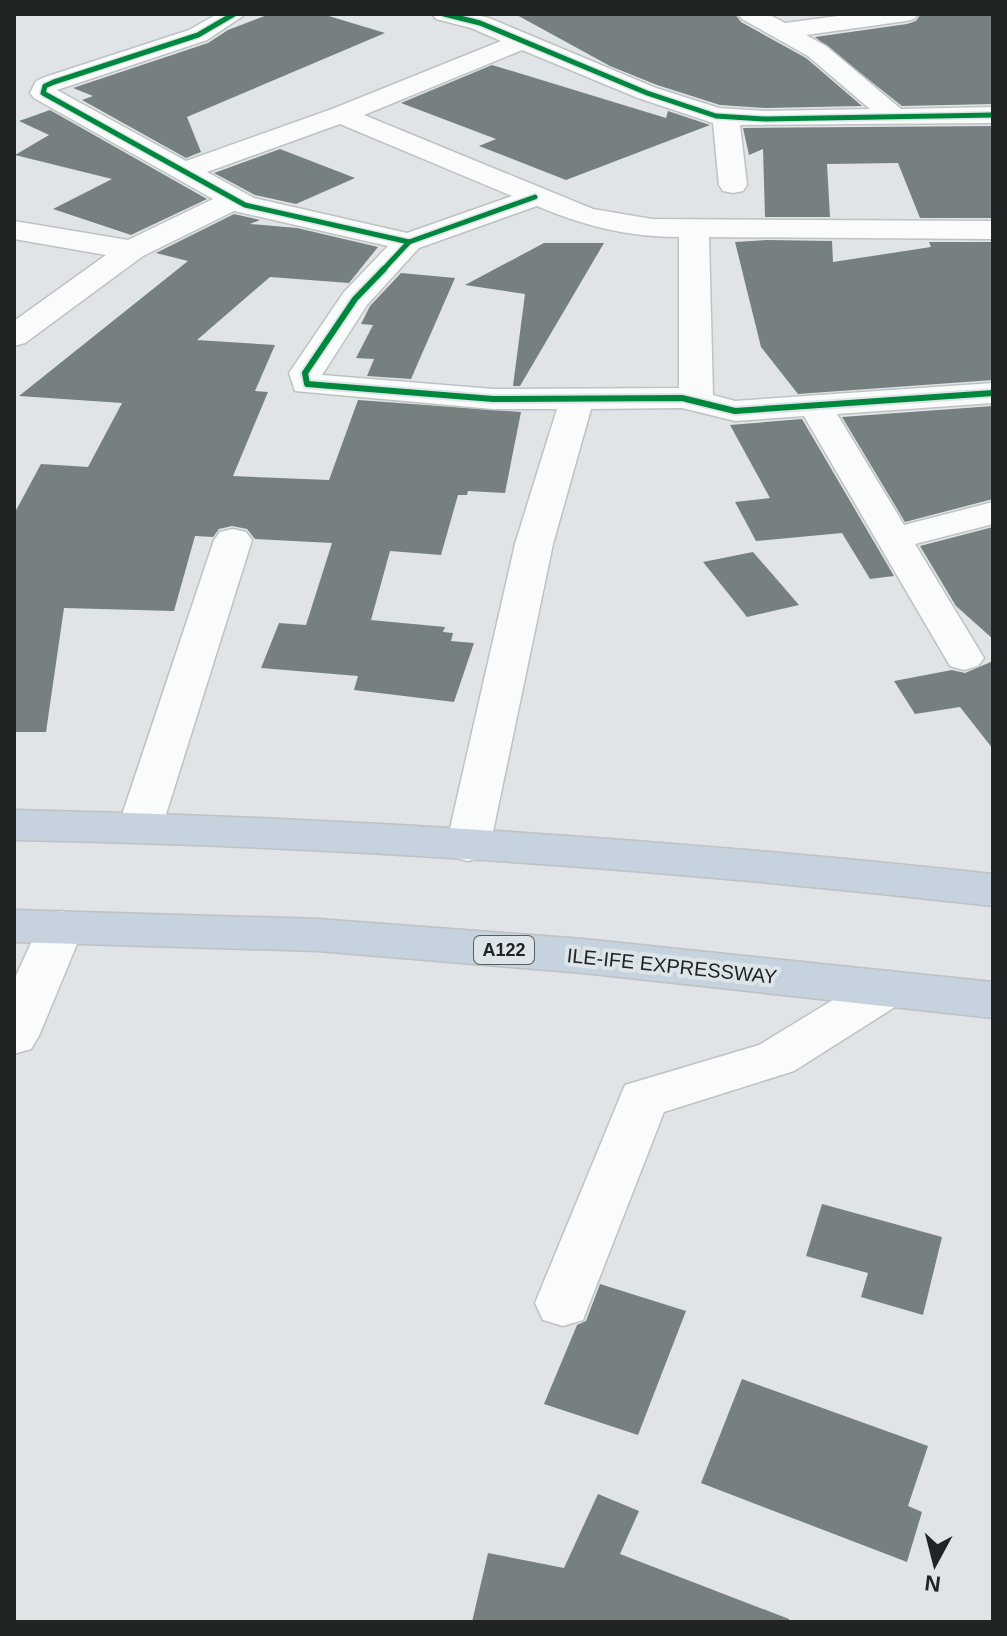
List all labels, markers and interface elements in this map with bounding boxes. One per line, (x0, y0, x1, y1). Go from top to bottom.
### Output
road number: A122 (474, 936, 534, 964)
street label: ILE-IFE EXPRESSWAY (566, 944, 778, 988)
north arrow (895, 1524, 975, 1604)
text: N (923, 1570, 942, 1597)

